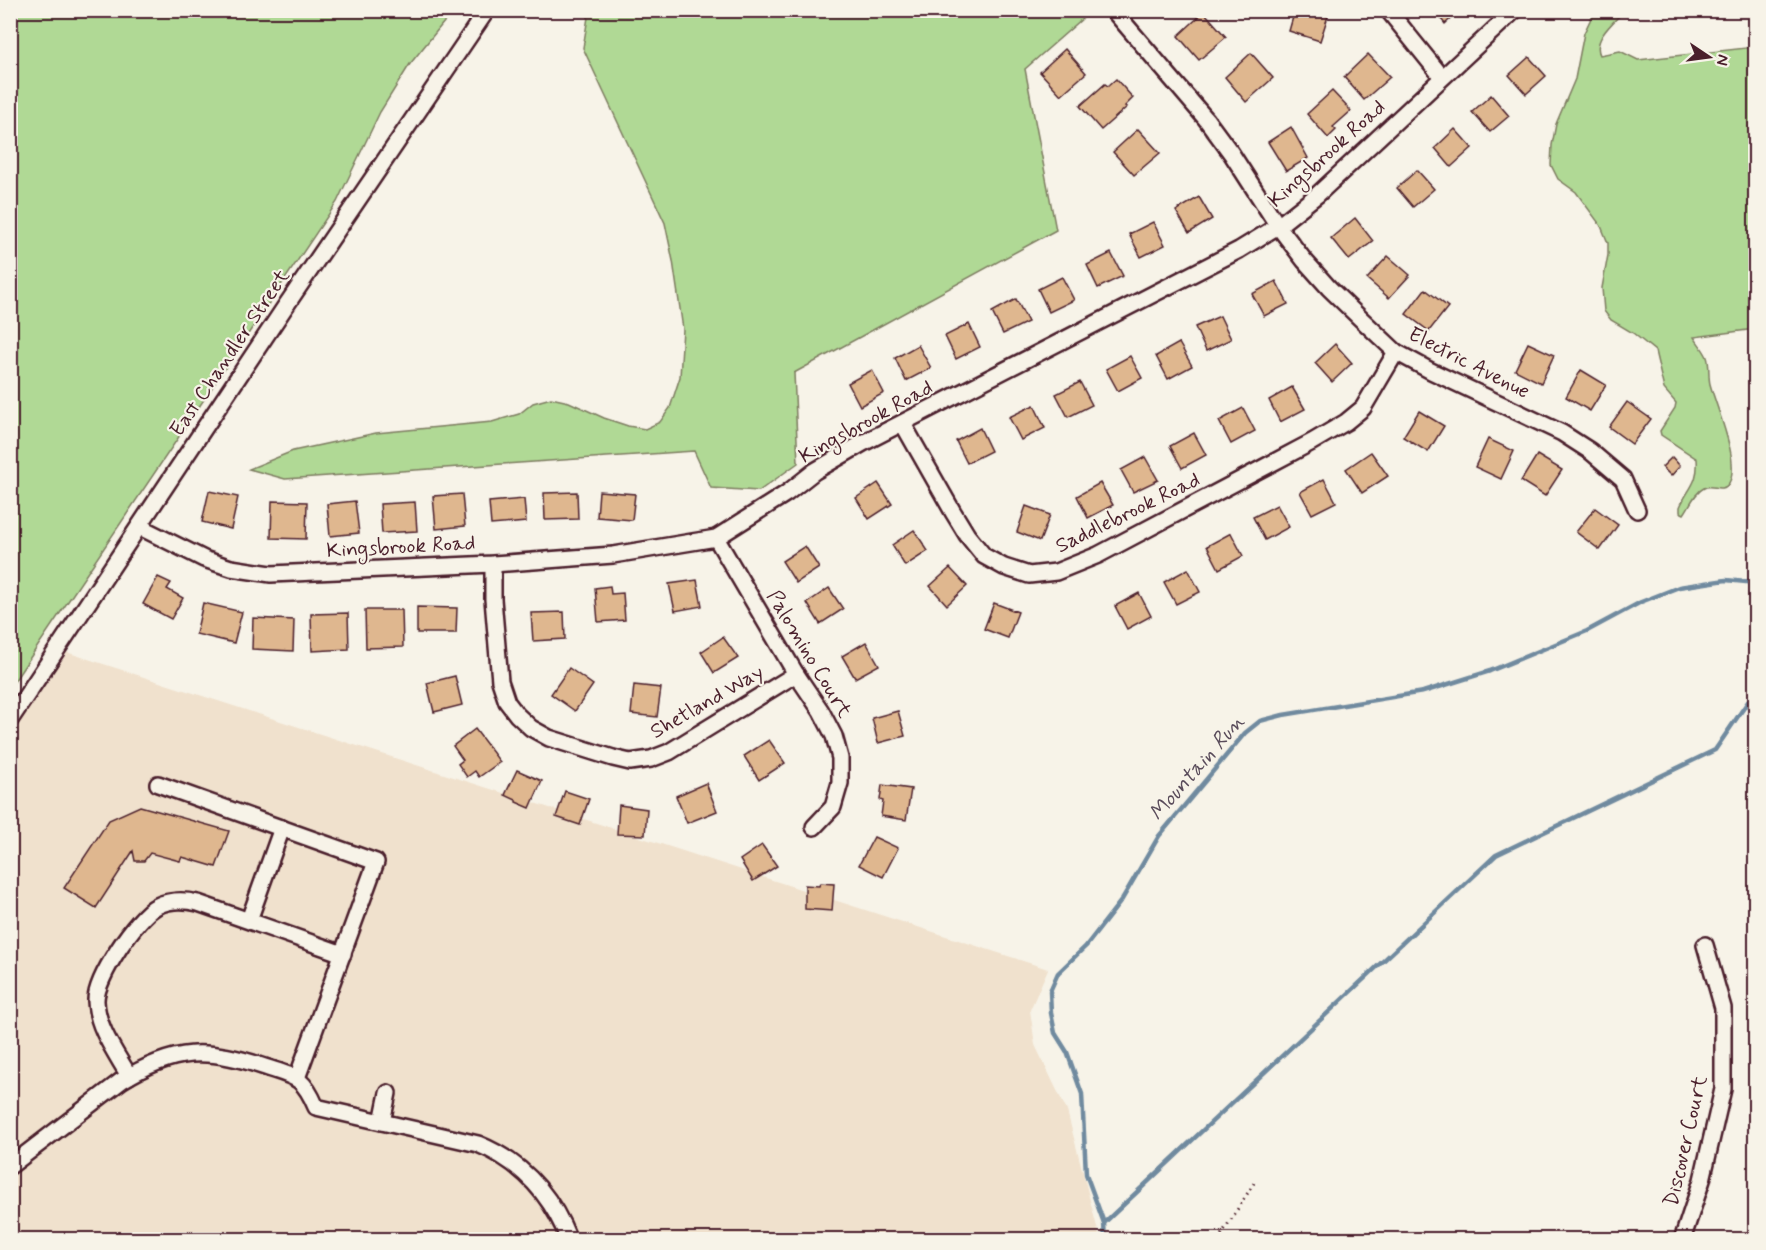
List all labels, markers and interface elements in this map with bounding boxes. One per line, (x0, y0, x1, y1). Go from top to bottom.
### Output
north arrow (1679, 27, 1739, 87)
text: N (1711, 52, 1734, 68)
street label: Kingsbrook Road (1262, 94, 1392, 215)
street label: East Chandler Street (164, 263, 297, 442)
street label: Electric Avenue (1403, 320, 1535, 406)
street label: Kingsbrook Road (794, 374, 938, 471)
street label: Saddlebrook Road (1051, 466, 1205, 560)
street label: Kingsbrook Road (326, 529, 476, 566)
street label: Palomino Court (760, 585, 858, 724)
street label: Shetland Way (645, 658, 769, 746)
water label: Mountain Run (1143, 709, 1251, 827)
street label: Discover Court (1657, 1072, 1715, 1209)

